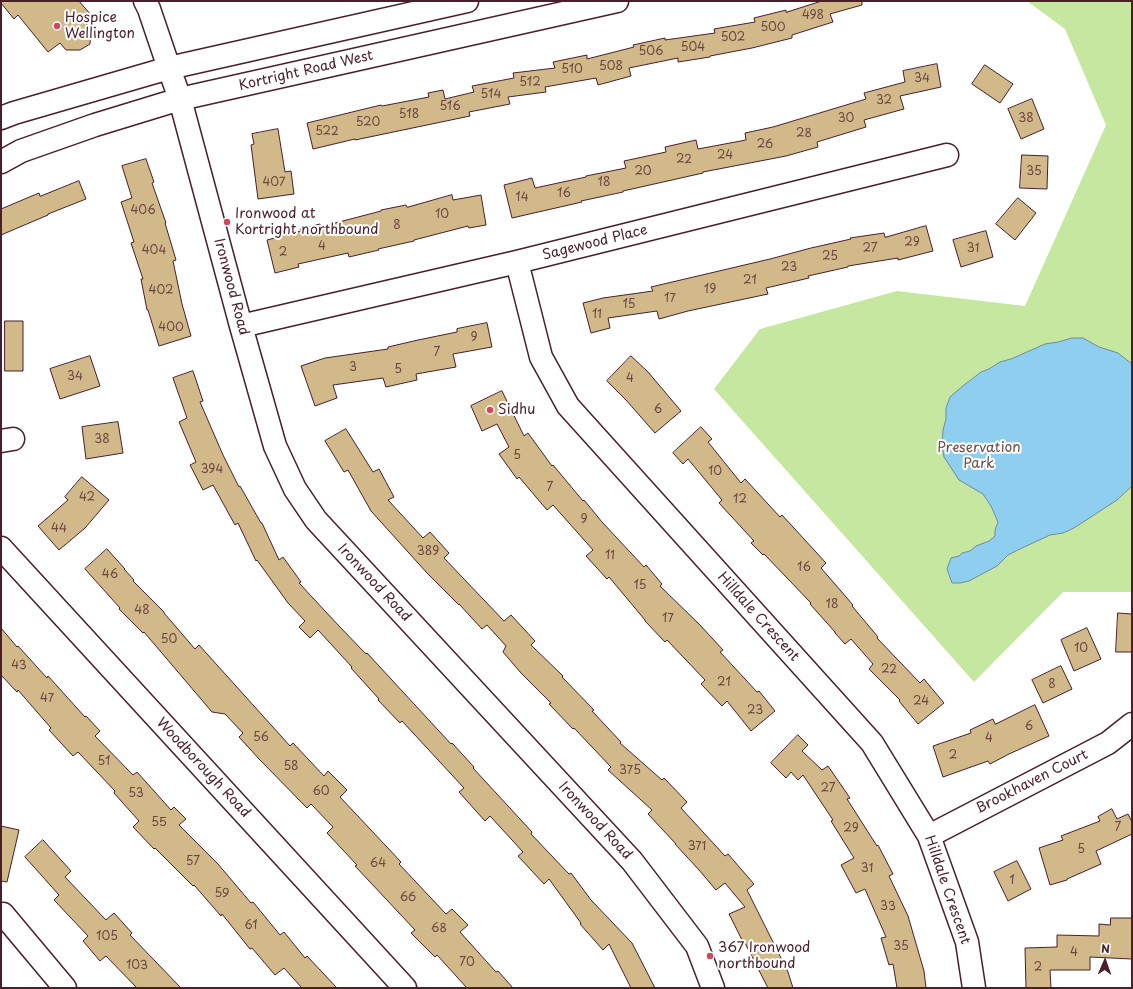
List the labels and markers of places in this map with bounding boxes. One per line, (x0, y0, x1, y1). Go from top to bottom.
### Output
place label: Hospice Wellington (65, 10, 135, 42)
marker: Hospice Wellington (52, 21, 62, 31)
place label: Ironwood at Kortright northbound (235, 206, 378, 238)
marker: Ironwood at Kortright northbound (222, 217, 232, 227)
place label: Sidhu (498, 402, 535, 418)
marker: Sidhu (485, 405, 495, 415)
place label: 367 Ironwood northbound (718, 940, 810, 972)
marker: 367 Ironwood northbound (705, 951, 715, 961)

